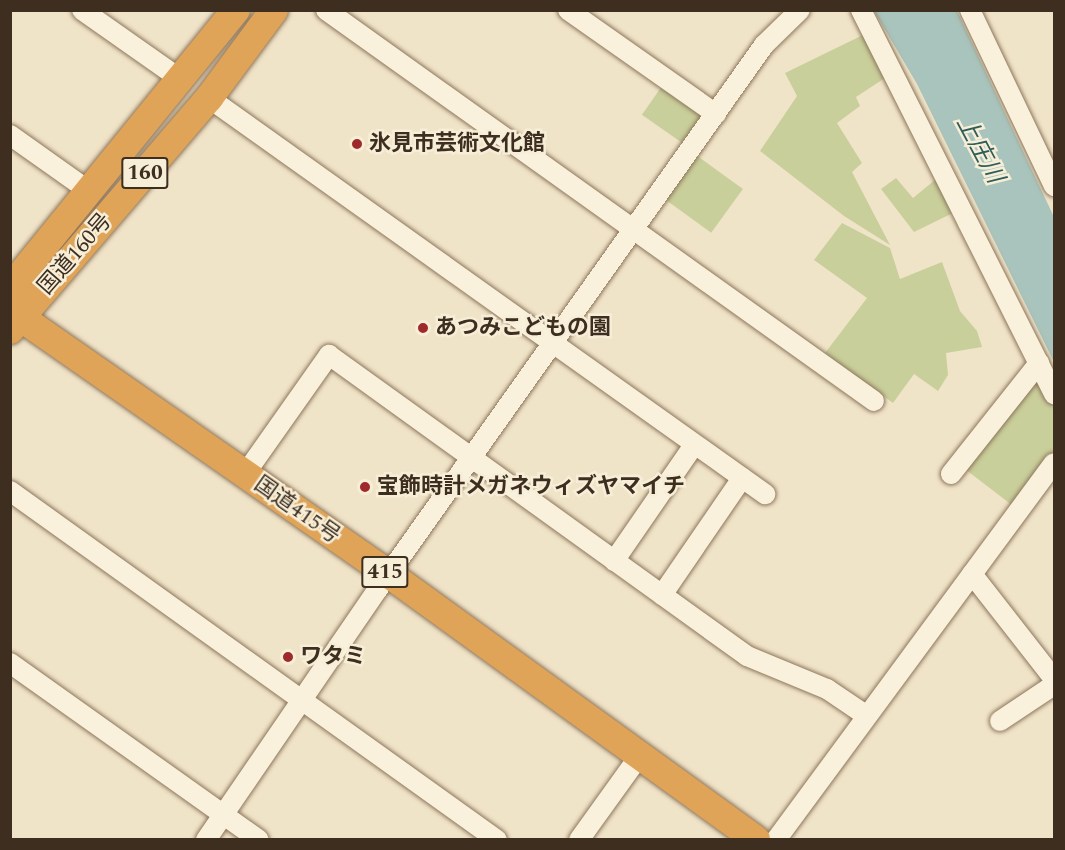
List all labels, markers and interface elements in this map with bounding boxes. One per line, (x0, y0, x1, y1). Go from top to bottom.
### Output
water label: 上庄川 (949, 111, 1009, 189)
place label: 氷見市芸術文化館 (369, 131, 545, 157)
marker: 氷見市芸術文化館 (350, 137, 364, 151)
road number: 160 (121, 155, 169, 191)
street label: 国道160号 (33, 208, 117, 300)
place label: あつみこどもの園 (435, 315, 611, 341)
marker: あつみこどもの園 (416, 321, 430, 335)
street label: 国道415号 (249, 471, 345, 549)
place label: 宝飾時計メガネウィズヤマイチ (377, 474, 685, 500)
marker: 宝飾時計メガネウィズヤマイチ (358, 480, 372, 494)
road number: 415 (361, 554, 409, 590)
place label: ワタミ (300, 644, 366, 670)
marker: ワタミ (281, 650, 295, 664)

